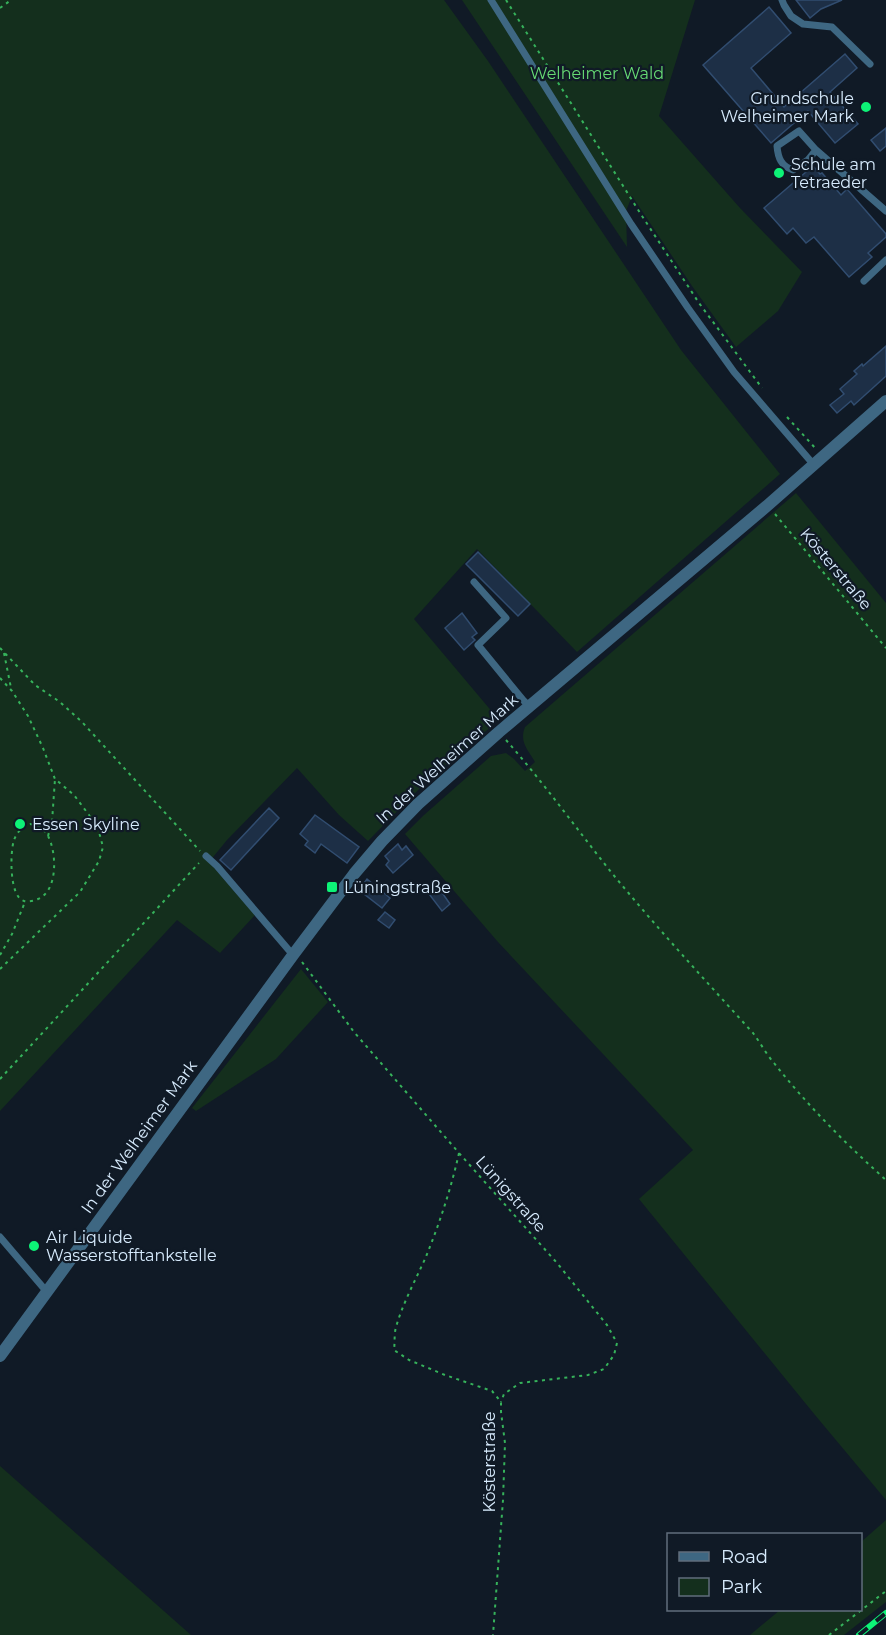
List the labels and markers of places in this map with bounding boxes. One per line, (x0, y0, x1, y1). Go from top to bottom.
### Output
place label: Grundschule Welheimer Mark (721, 89, 854, 126)
marker: Grundschule Welheimer Mark (859, 100, 873, 114)
place label: Schule am Tetraeder (791, 155, 876, 192)
marker: Schule am Tetraeder (772, 166, 786, 180)
place label: Essen Skyline (32, 815, 140, 834)
marker: Essen Skyline (13, 817, 27, 831)
place label: Lüningstraße (344, 878, 451, 897)
marker: Lüningstraße (325, 880, 339, 894)
place label: Air Liquide Wasserstofftankstelle (46, 1228, 217, 1265)
marker: Air Liquide Wasserstofftankstelle (27, 1239, 41, 1253)

